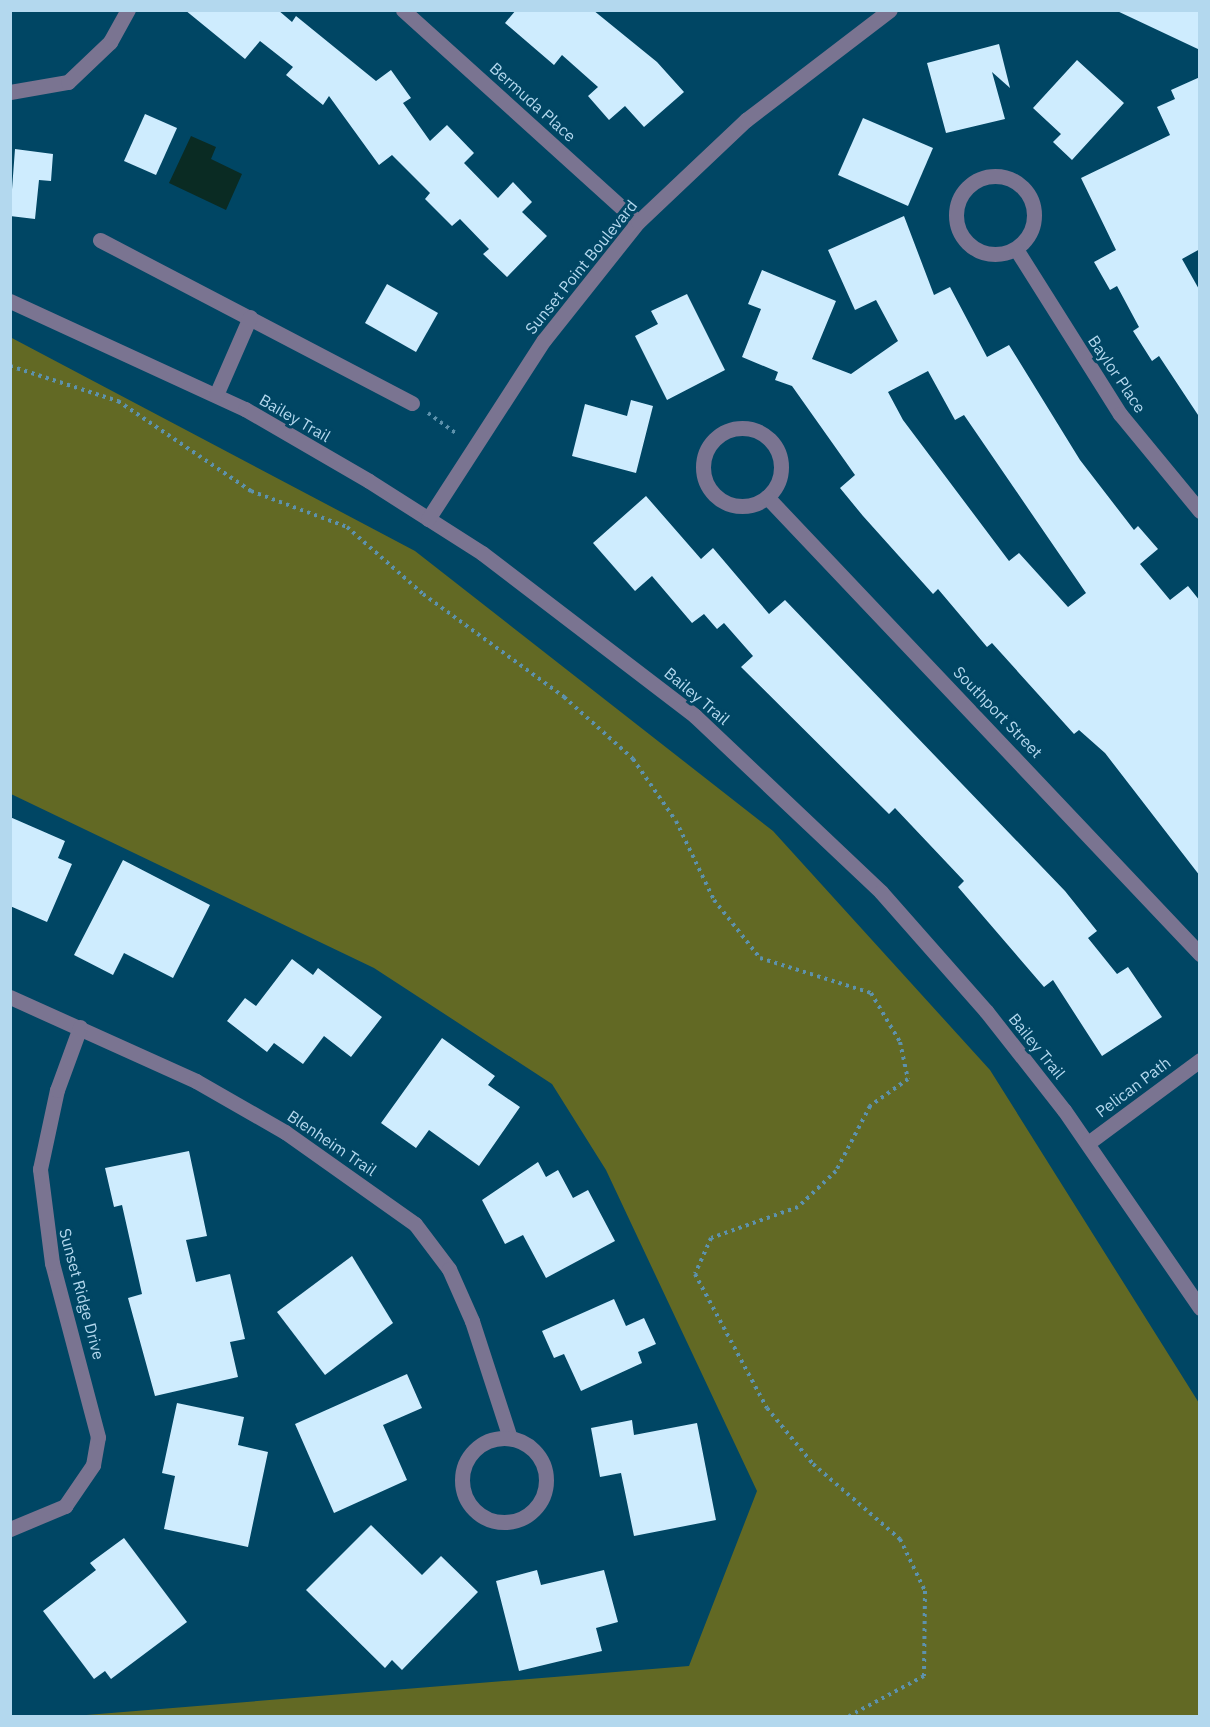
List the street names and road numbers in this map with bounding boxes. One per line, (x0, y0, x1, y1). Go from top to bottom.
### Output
street label: Bermuda Place (486, 58, 580, 146)
street label: Sunset Point Boulevard (521, 196, 641, 338)
street label: Baylor Place (1084, 332, 1150, 416)
street label: Bailey Trail (256, 390, 334, 446)
street label: Southport Street (950, 662, 1046, 762)
street label: Bailey Trail (661, 663, 733, 729)
street label: Bailey Trail (1005, 1009, 1069, 1083)
street label: Pelican Path (1092, 1053, 1174, 1121)
street label: Blenheim Trail (284, 1106, 380, 1180)
street label: Sunset Ridge Drive (55, 1226, 109, 1362)

